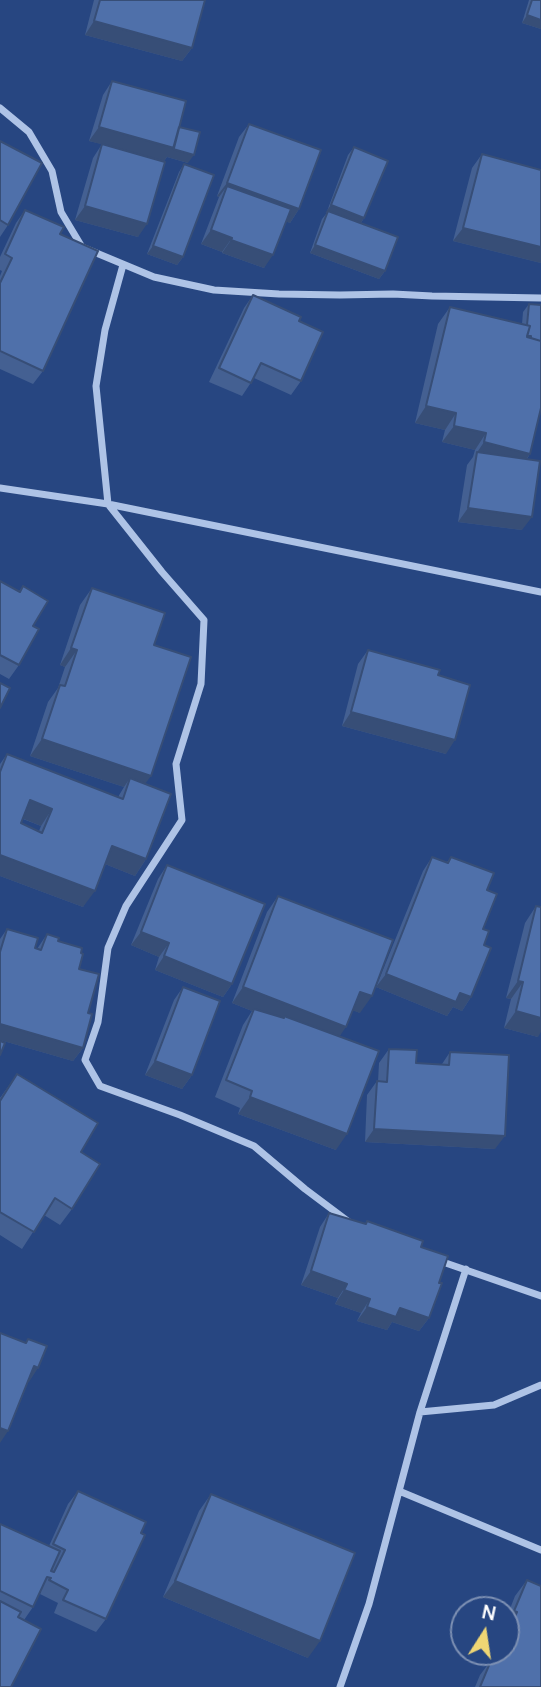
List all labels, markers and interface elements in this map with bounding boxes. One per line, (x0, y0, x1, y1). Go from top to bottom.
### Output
north arrow (450, 1596, 520, 1666)
text: N (480, 1598, 498, 1627)

